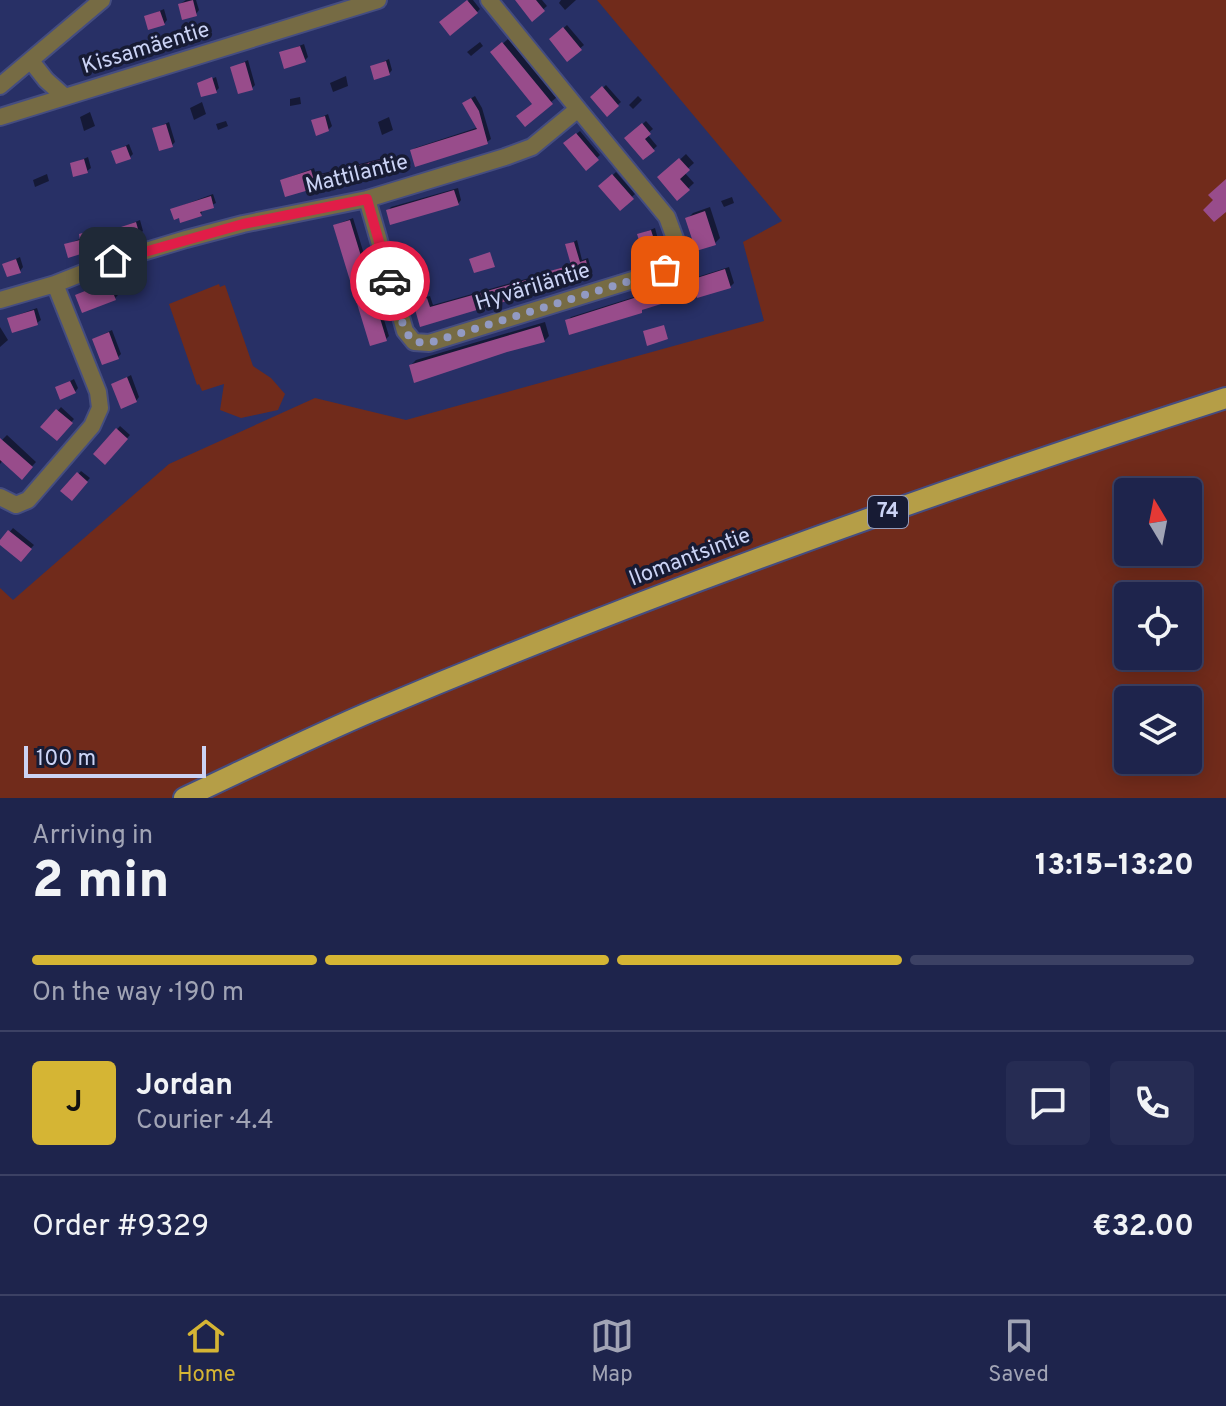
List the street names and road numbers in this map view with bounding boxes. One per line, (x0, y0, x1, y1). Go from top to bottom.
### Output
street label: Kissamäentie (79, 17, 213, 81)
street label: Mattilantie (303, 149, 411, 201)
street label: Hyväriläntie (472, 258, 594, 318)
road number: 74 (868, 496, 908, 528)
street label: Ilomantsintie (625, 522, 755, 594)

